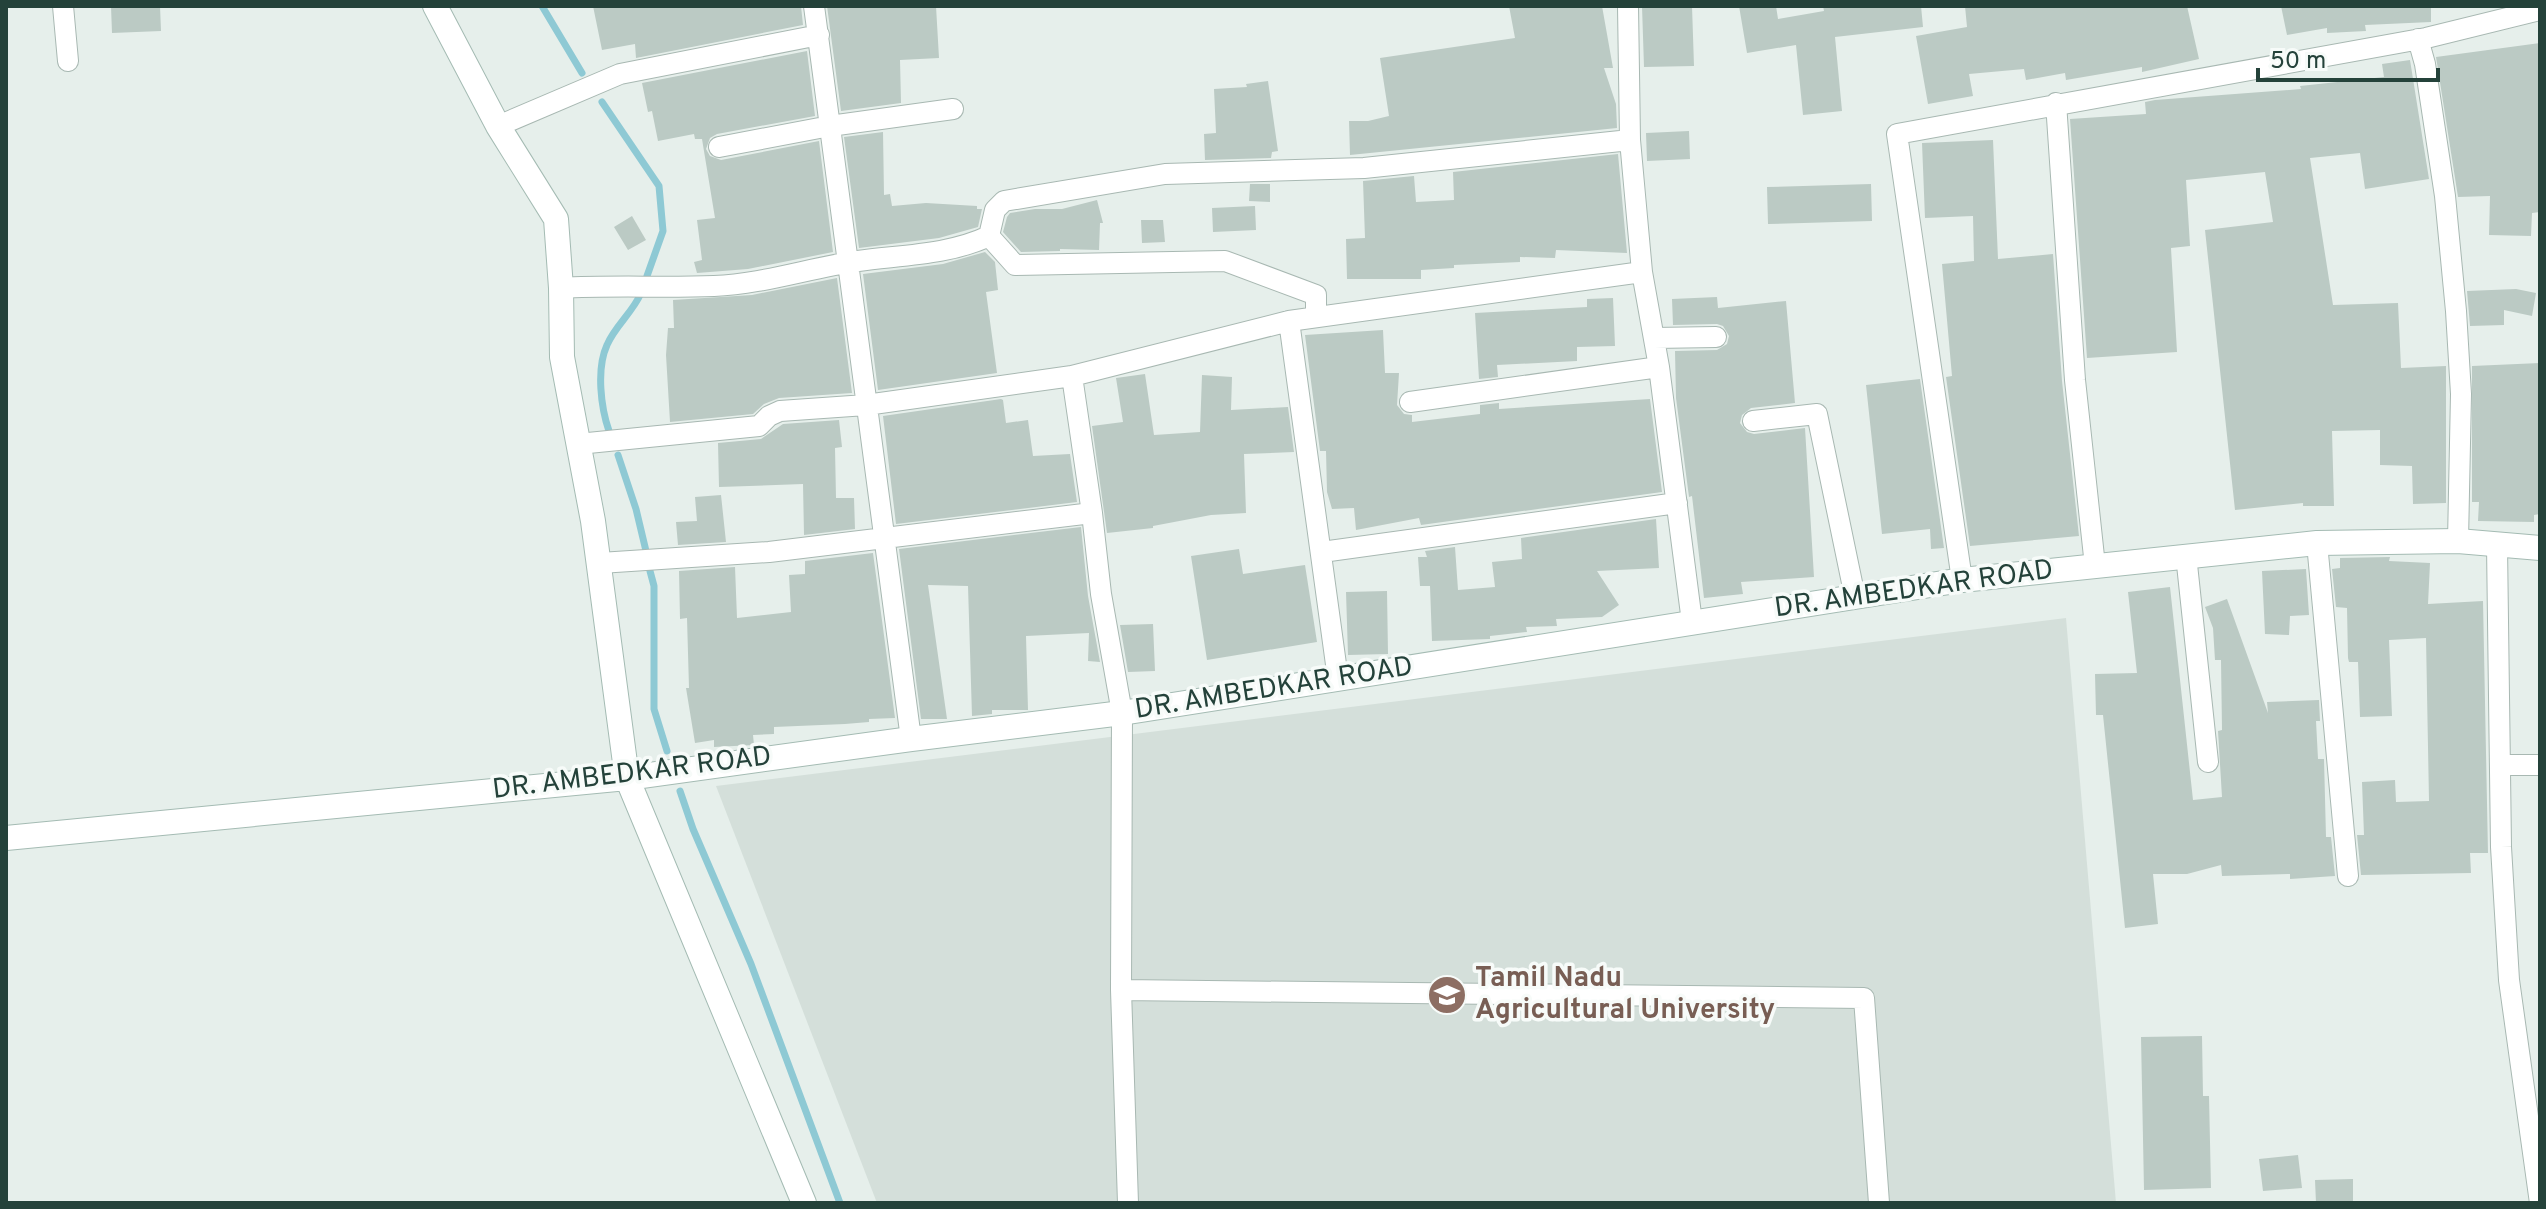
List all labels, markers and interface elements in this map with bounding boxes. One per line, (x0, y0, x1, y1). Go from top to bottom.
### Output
scale bar (2258, 32, 2438, 82)
text: 50 m (2270, 47, 2326, 77)
street label: DR. AMBEDKAR ROAD (1772, 553, 2056, 627)
street label: DR. AMBEDKAR ROAD (1132, 649, 1416, 729)
street label: DR. AMBEDKAR ROAD (490, 739, 774, 809)
place label: Tamil Nadu Agricultural University (1475, 961, 1775, 1029)
school or university icon: Tamil Nadu Agricultural University (1426, 974, 1468, 1016)

